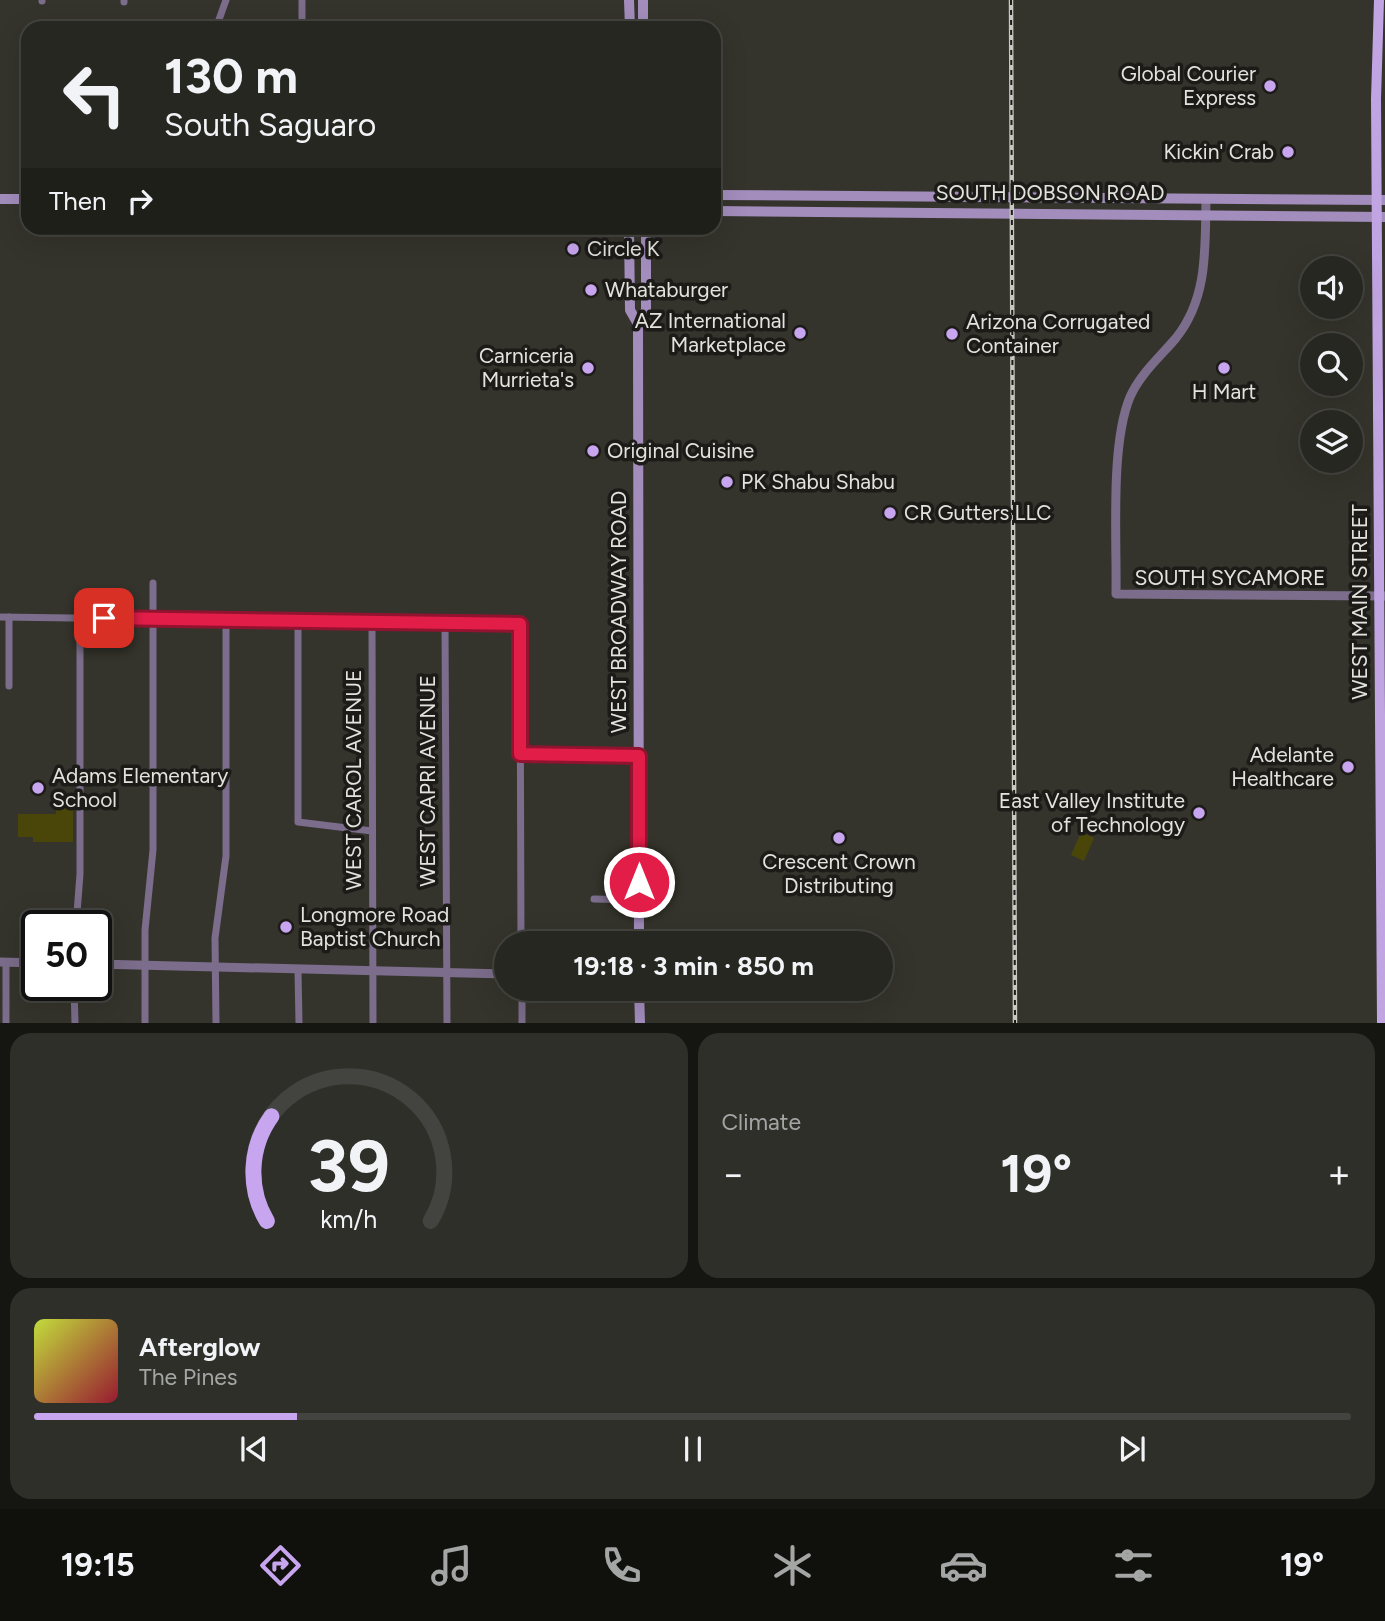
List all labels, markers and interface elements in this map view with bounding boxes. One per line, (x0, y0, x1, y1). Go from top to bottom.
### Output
text: 130 m (164, 46, 298, 105)
icon: left (49, 49, 140, 140)
place label: Global Courier Express (1121, 61, 1256, 110)
marker: Global Courier Express (1262, 78, 1278, 94)
text: South Saguaro (164, 106, 376, 144)
place label: Kickin' Crab (1164, 139, 1274, 164)
marker: Kickin' Crab (1280, 144, 1296, 160)
street label: SOUTH DOBSON ROAD (936, 180, 1164, 205)
icon: right (121, 182, 159, 220)
text: Then (49, 185, 107, 217)
place label: Circle K (587, 236, 660, 261)
marker: Circle K (565, 241, 581, 257)
map controls (1300, 256, 1363, 473)
button: sound (1300, 256, 1363, 319)
place label: Whataburger (605, 277, 728, 302)
marker: Whataburger (583, 282, 599, 298)
place label: AZ International Marketplace (635, 308, 786, 357)
place label: Arizona Corrugated Container (966, 309, 1150, 358)
marker: AZ International Marketplace (792, 325, 808, 341)
marker: Arizona Corrugated Container (944, 326, 960, 342)
button: search (1300, 333, 1363, 396)
place label: Carniceria Murrieta's (479, 343, 574, 392)
marker: Carniceria Murrieta's (580, 360, 596, 376)
marker: H Mart (1216, 360, 1232, 376)
place label: H Mart (1192, 379, 1256, 404)
button: layers (1300, 410, 1363, 473)
place label: Original Cuisine (607, 438, 754, 463)
marker: Original Cuisine (585, 443, 601, 459)
place label: PK Shabu Shabu (741, 469, 895, 494)
marker: PK Shabu Shabu (719, 474, 735, 490)
street label: WEST BROADWAY ROAD (606, 491, 631, 733)
place label: CR Gutters LLC (904, 500, 1052, 525)
street label: WEST MAIN STREET (1347, 504, 1372, 700)
marker: CR Gutters LLC (882, 505, 898, 521)
street label: SOUTH SYCAMORE (1135, 565, 1325, 590)
pin (74, 588, 134, 648)
icon: arrive (85, 599, 123, 637)
street label: WEST CAROL AVENUE (341, 670, 366, 891)
street label: WEST CAPRI AVENUE (415, 675, 440, 887)
place label: Adelante Healthcare (1231, 742, 1334, 791)
marker: Adelante Healthcare (1340, 759, 1356, 775)
place label: Adams Elementary School (52, 763, 228, 812)
marker: Adams Elementary School (30, 780, 46, 796)
place label: East Valley Institute of Technology (999, 788, 1185, 837)
marker: East Valley Institute of Technology (1191, 805, 1207, 821)
marker: Crescent Crown Distributing (831, 830, 847, 846)
position arrow (602, 845, 676, 919)
place label: Crescent Crown Distributing (762, 849, 916, 898)
place label: Longmore Road Baptist Church (300, 902, 449, 951)
speed limit sign: 50 (21, 910, 112, 1001)
marker: Longmore Road Baptist Church (278, 919, 294, 935)
text: 19:18 · 3 min · 850 m (573, 950, 814, 982)
text: Climate (722, 1108, 801, 1136)
text: 39 (307, 1123, 390, 1210)
text: 19° (1000, 1143, 1072, 1205)
text: − (722, 1151, 745, 1197)
text: + (1327, 1151, 1351, 1197)
text: km/h (320, 1204, 377, 1234)
text: Afterglow (139, 1331, 261, 1363)
text: The Pines (139, 1363, 238, 1391)
icon: previous (235, 1430, 273, 1468)
icon: pause (674, 1430, 712, 1468)
icon: next (1113, 1430, 1151, 1468)
icon: directions (256, 1541, 305, 1590)
icon: music (427, 1541, 476, 1590)
icon: phone (597, 1541, 646, 1590)
icon: climate (768, 1541, 817, 1590)
icon: car (939, 1541, 988, 1590)
icon: filters (1109, 1541, 1158, 1590)
text: 19:15 (61, 1546, 135, 1584)
text: 19° (1280, 1546, 1324, 1584)

